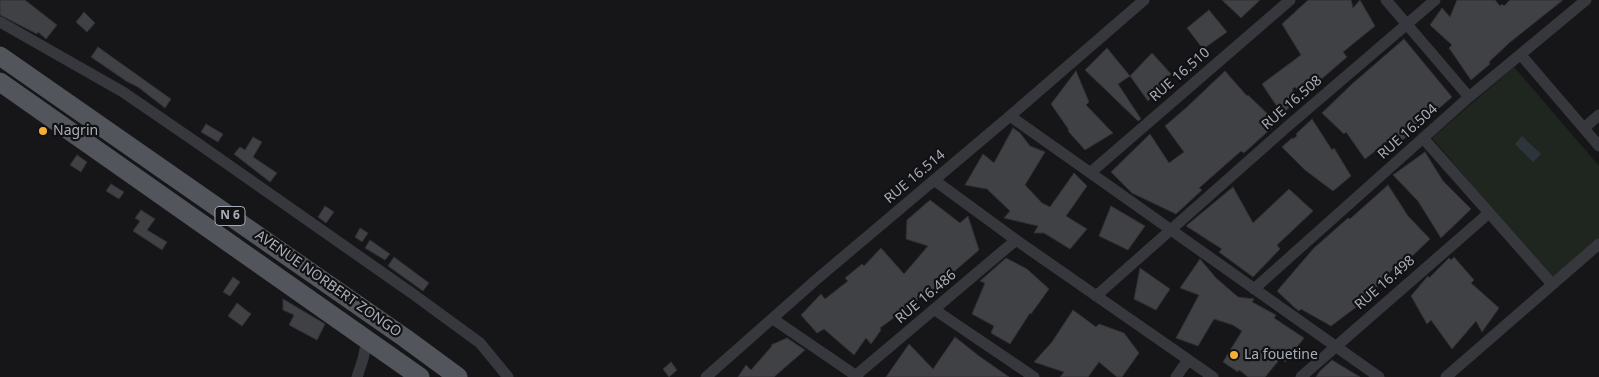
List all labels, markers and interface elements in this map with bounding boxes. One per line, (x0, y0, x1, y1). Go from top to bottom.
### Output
street label: RUE 16.510 (1147, 44, 1213, 106)
street label: RUE 16.508 (1259, 72, 1325, 134)
street label: RUE 16.504 (1375, 101, 1441, 163)
place label: Nagrin (53, 123, 98, 139)
marker: Nagrin (37, 125, 49, 137)
street label: RUE 16.514 (881, 147, 949, 207)
road number: N 6 (215, 207, 245, 226)
street label: AVENUE NORBERT ZONGO (252, 227, 404, 341)
street label: RUE 16.498 (1352, 252, 1418, 314)
street label: RUE 16.486 (892, 267, 960, 327)
place label: La fouetine (1244, 347, 1318, 363)
marker: La fouetine (1228, 349, 1240, 361)

